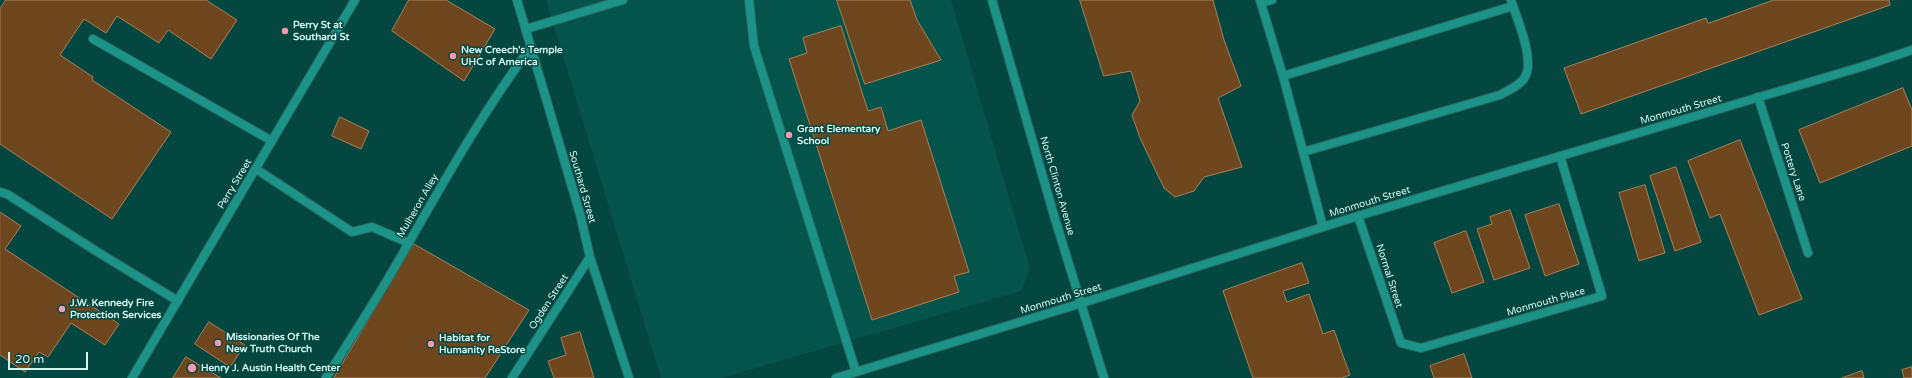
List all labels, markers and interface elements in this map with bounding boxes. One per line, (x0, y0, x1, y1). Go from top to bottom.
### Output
place label: Perry St at Southard St (293, 19, 349, 42)
marker: Perry St at Southard St (280, 26, 290, 36)
place label: New Creech's Temple UHC of America (461, 44, 563, 68)
marker: New Creech's Temple UHC of America (448, 51, 458, 61)
street label: Monmouth Street (1639, 93, 1723, 127)
place label: Grant Elementary School (797, 123, 880, 146)
marker: Grant Elementary School (784, 130, 794, 140)
street label: North Clinton Avenue (1037, 135, 1077, 237)
street label: Pottery Lane (1778, 141, 1808, 203)
street label: Southard Street (566, 149, 598, 225)
street label: Perry Street (215, 157, 255, 211)
street label: Mulheron Alley (395, 172, 441, 240)
street label: Monmouth Street (1328, 184, 1412, 220)
street label: Normal Street (1373, 243, 1405, 309)
street label: Ogden Street (527, 272, 571, 332)
street label: Monmouth Street (1019, 281, 1103, 317)
street label: Monmouth Place (1505, 285, 1587, 319)
place label: J.W. Kennedy Fire Protection Services (70, 297, 161, 320)
marker: J.W. Kennedy Fire Protection Services (57, 304, 67, 314)
place label: Missionaries Of The New Truth Church (226, 331, 320, 354)
place label: Habitat for Humanity ReStore (439, 332, 525, 356)
marker: Missionaries Of The New Truth Church (213, 338, 223, 348)
marker: Habitat for Humanity ReStore (426, 339, 436, 349)
scale bar (10, 344, 90, 370)
text: 20 m (15, 352, 44, 366)
marker: Henry J. Austin Health Center (186, 362, 198, 374)
place label: Henry J. Austin Health Center (201, 362, 340, 374)

